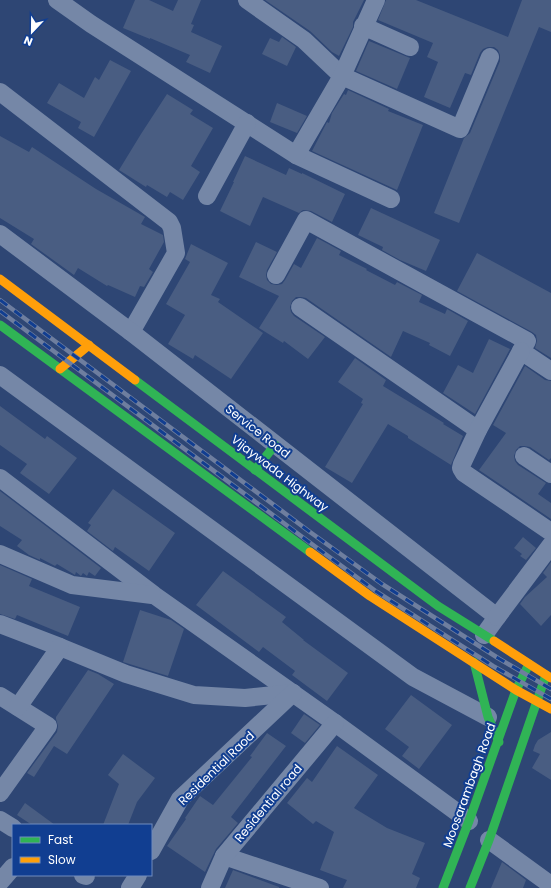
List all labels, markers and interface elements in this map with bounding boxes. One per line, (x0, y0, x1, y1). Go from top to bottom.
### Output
north arrow (12, 12, 52, 52)
text: N (21, 32, 35, 50)
street label: Service Road (222, 400, 294, 462)
street label: Vijaywada Highway (228, 431, 332, 515)
street label: Moosarambagh Road (439, 720, 499, 850)
street label: Residential Raod (174, 727, 258, 809)
street label: Residential road (230, 760, 306, 846)
legend (12, 824, 152, 876)
text: Fast (48, 831, 73, 848)
text: Slow (48, 851, 76, 868)

